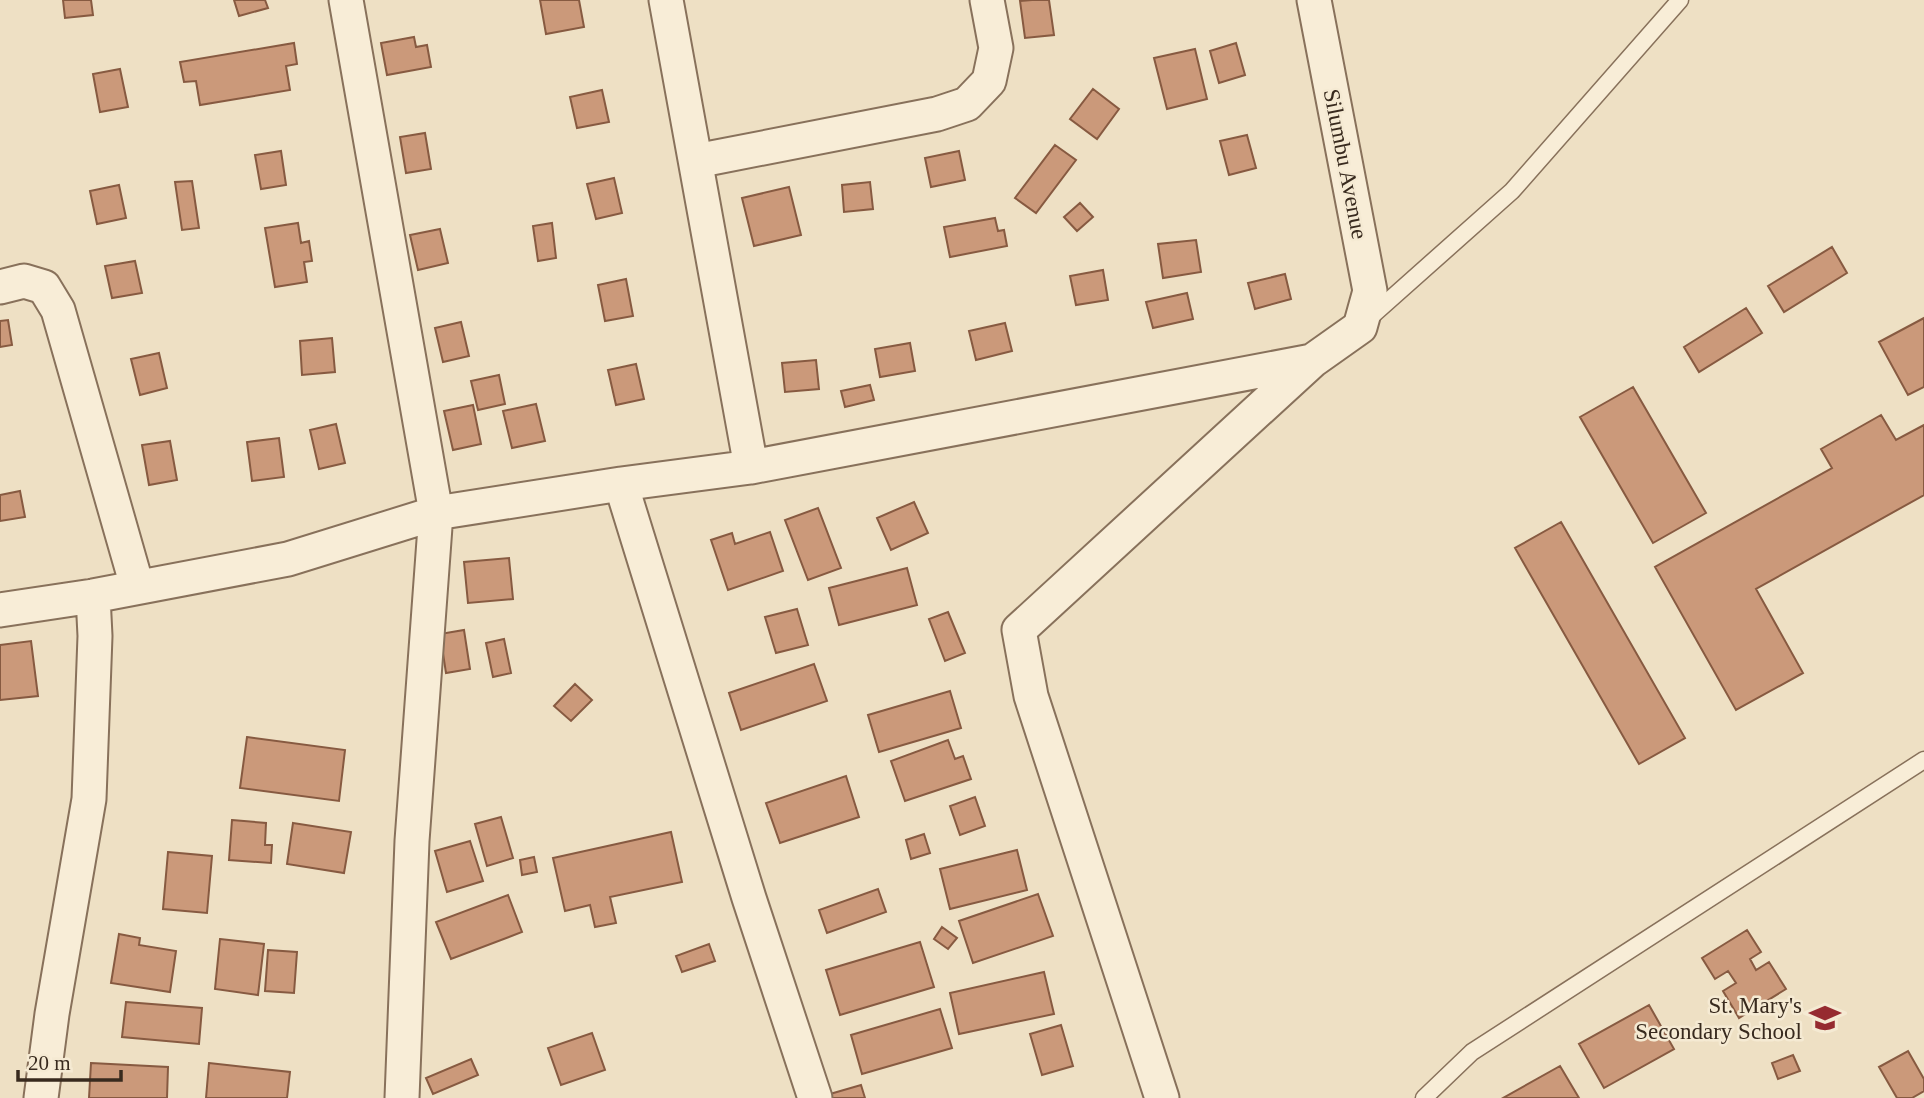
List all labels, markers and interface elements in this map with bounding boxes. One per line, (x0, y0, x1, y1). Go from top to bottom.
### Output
street label: Silumbu Avenue (1319, 87, 1372, 241)
place label: St. Mary's Secondary School (1635, 993, 1802, 1044)
school or university icon: St. Mary's Secondary School (1808, 1001, 1842, 1035)
scale bar (18, 1038, 121, 1082)
text: 20 m (28, 1051, 71, 1075)

